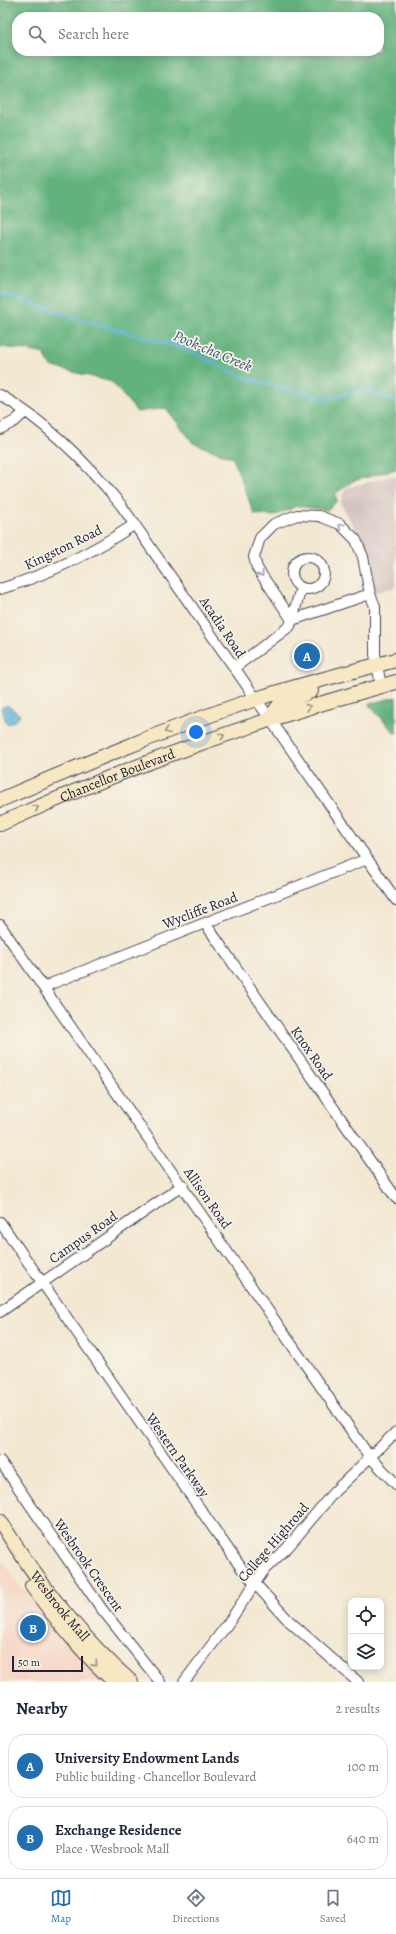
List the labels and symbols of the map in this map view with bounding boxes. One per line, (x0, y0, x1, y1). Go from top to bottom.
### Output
water label: Pook-cha Creek (171, 325, 256, 377)
street label: Kingston Road (21, 520, 106, 574)
one-way arrow (339, 524, 346, 531)
one-way arrow (256, 570, 263, 577)
street label: Acadia Road (195, 592, 250, 662)
pin: A (294, 641, 320, 671)
one-way arrow (304, 703, 311, 712)
your location (186, 722, 206, 742)
one-way arrow (164, 727, 171, 735)
one-way arrow (218, 732, 225, 740)
street label: Chancellor Boulevard (57, 744, 178, 807)
one-way arrow (31, 805, 39, 813)
street label: Wycliffe Road (159, 887, 241, 934)
street label: Knox Road (286, 1023, 337, 1084)
street label: Allison Road (179, 1163, 236, 1233)
street label: Campus Road (45, 1207, 122, 1268)
street label: Western Parkway (141, 1408, 214, 1502)
street label: College Highroad (234, 1498, 314, 1586)
street label: Wesbrook Crescent (49, 1514, 128, 1616)
street label: Wesbrook Mall (25, 1566, 94, 1646)
pin: B (20, 1613, 46, 1643)
scale bar (12, 1654, 83, 1673)
one-way arrow (90, 1659, 98, 1667)

